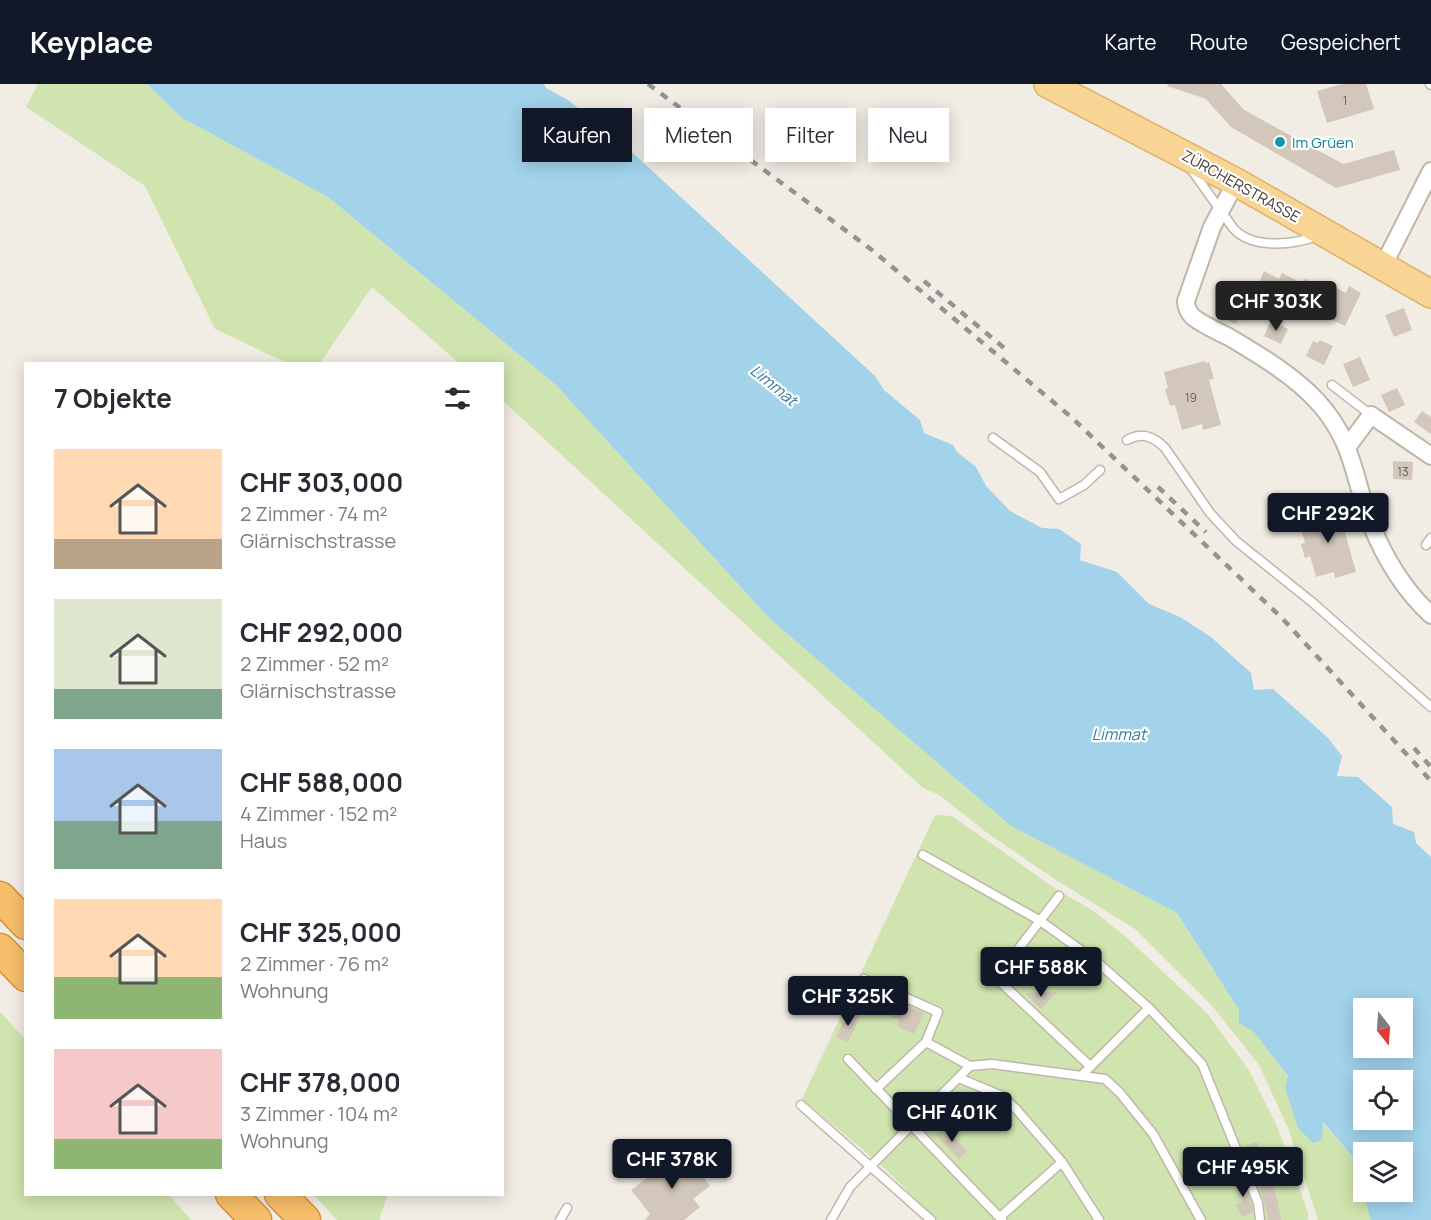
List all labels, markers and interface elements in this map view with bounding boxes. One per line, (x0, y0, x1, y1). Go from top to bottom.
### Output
text: Keyplace (30, 23, 153, 61)
text: Karte (1105, 28, 1157, 56)
text: Route (1190, 28, 1248, 56)
text: Gespeichert (1281, 28, 1401, 56)
house number: 1 (1343, 92, 1347, 109)
chip: Kaufen (522, 108, 632, 162)
chip: Mieten (644, 108, 753, 162)
chip: Filter (765, 108, 856, 162)
chip: Neu (868, 108, 949, 162)
place label: Im Grüen (1292, 132, 1354, 153)
marker: Im Grüen (1273, 135, 1287, 149)
street label: ZÜRCHERSTRASSE (1178, 145, 1304, 227)
pin: CHF 303K (1214, 281, 1338, 332)
text: CHF 303K (1229, 287, 1323, 314)
water label: Limmat (746, 359, 803, 412)
text: 7 Objekte (54, 380, 172, 416)
icon: filters (441, 382, 474, 415)
house number: 19 (1185, 389, 1197, 406)
house number: 13 (1397, 463, 1409, 480)
text: CHF 303,000 (240, 464, 403, 500)
icon: home (102, 473, 174, 545)
pin: CHF 292K (1266, 493, 1390, 544)
text: CHF 292K (1282, 499, 1374, 526)
text: 2 Zimmer · 74 m² (240, 500, 388, 527)
text: Glärnischstrasse (240, 527, 396, 554)
text: CHF 292,000 (240, 614, 403, 650)
icon: home (102, 623, 174, 695)
text: 2 Zimmer · 52 m² (240, 650, 389, 677)
text: Glärnischstrasse (240, 677, 396, 704)
water label: Limmat (1092, 723, 1148, 745)
text: CHF 588,000 (240, 764, 403, 800)
icon: home (102, 773, 174, 845)
text: 4 Zimmer · 152 m² (240, 800, 397, 827)
text: Haus (240, 827, 287, 854)
text: CHF 325,000 (240, 914, 402, 950)
icon: home (102, 923, 174, 995)
pin: CHF 588K (979, 947, 1103, 998)
text: 2 Zimmer · 76 m² (240, 950, 389, 977)
text: CHF 588K (995, 953, 1087, 980)
pin: CHF 325K (786, 976, 910, 1027)
text: Wohnung (240, 977, 329, 1004)
text: CHF 325K (802, 982, 894, 1009)
north arrow (1353, 998, 1413, 1058)
map controls (1353, 998, 1413, 1202)
text: CHF 378,000 (240, 1064, 401, 1100)
button: locate (1353, 1070, 1413, 1130)
icon: home (102, 1073, 174, 1145)
pin: CHF 401K (890, 1092, 1014, 1143)
text: CHF 401K (907, 1098, 997, 1125)
text: 3 Zimmer · 104 m² (240, 1100, 398, 1127)
text: Wohnung (240, 1127, 329, 1154)
pin: CHF 378K (610, 1139, 734, 1190)
button: layers (1353, 1142, 1413, 1202)
text: CHF 378K (626, 1145, 718, 1172)
pin: CHF 495K (1181, 1147, 1305, 1198)
text: CHF 495K (1197, 1153, 1289, 1180)

